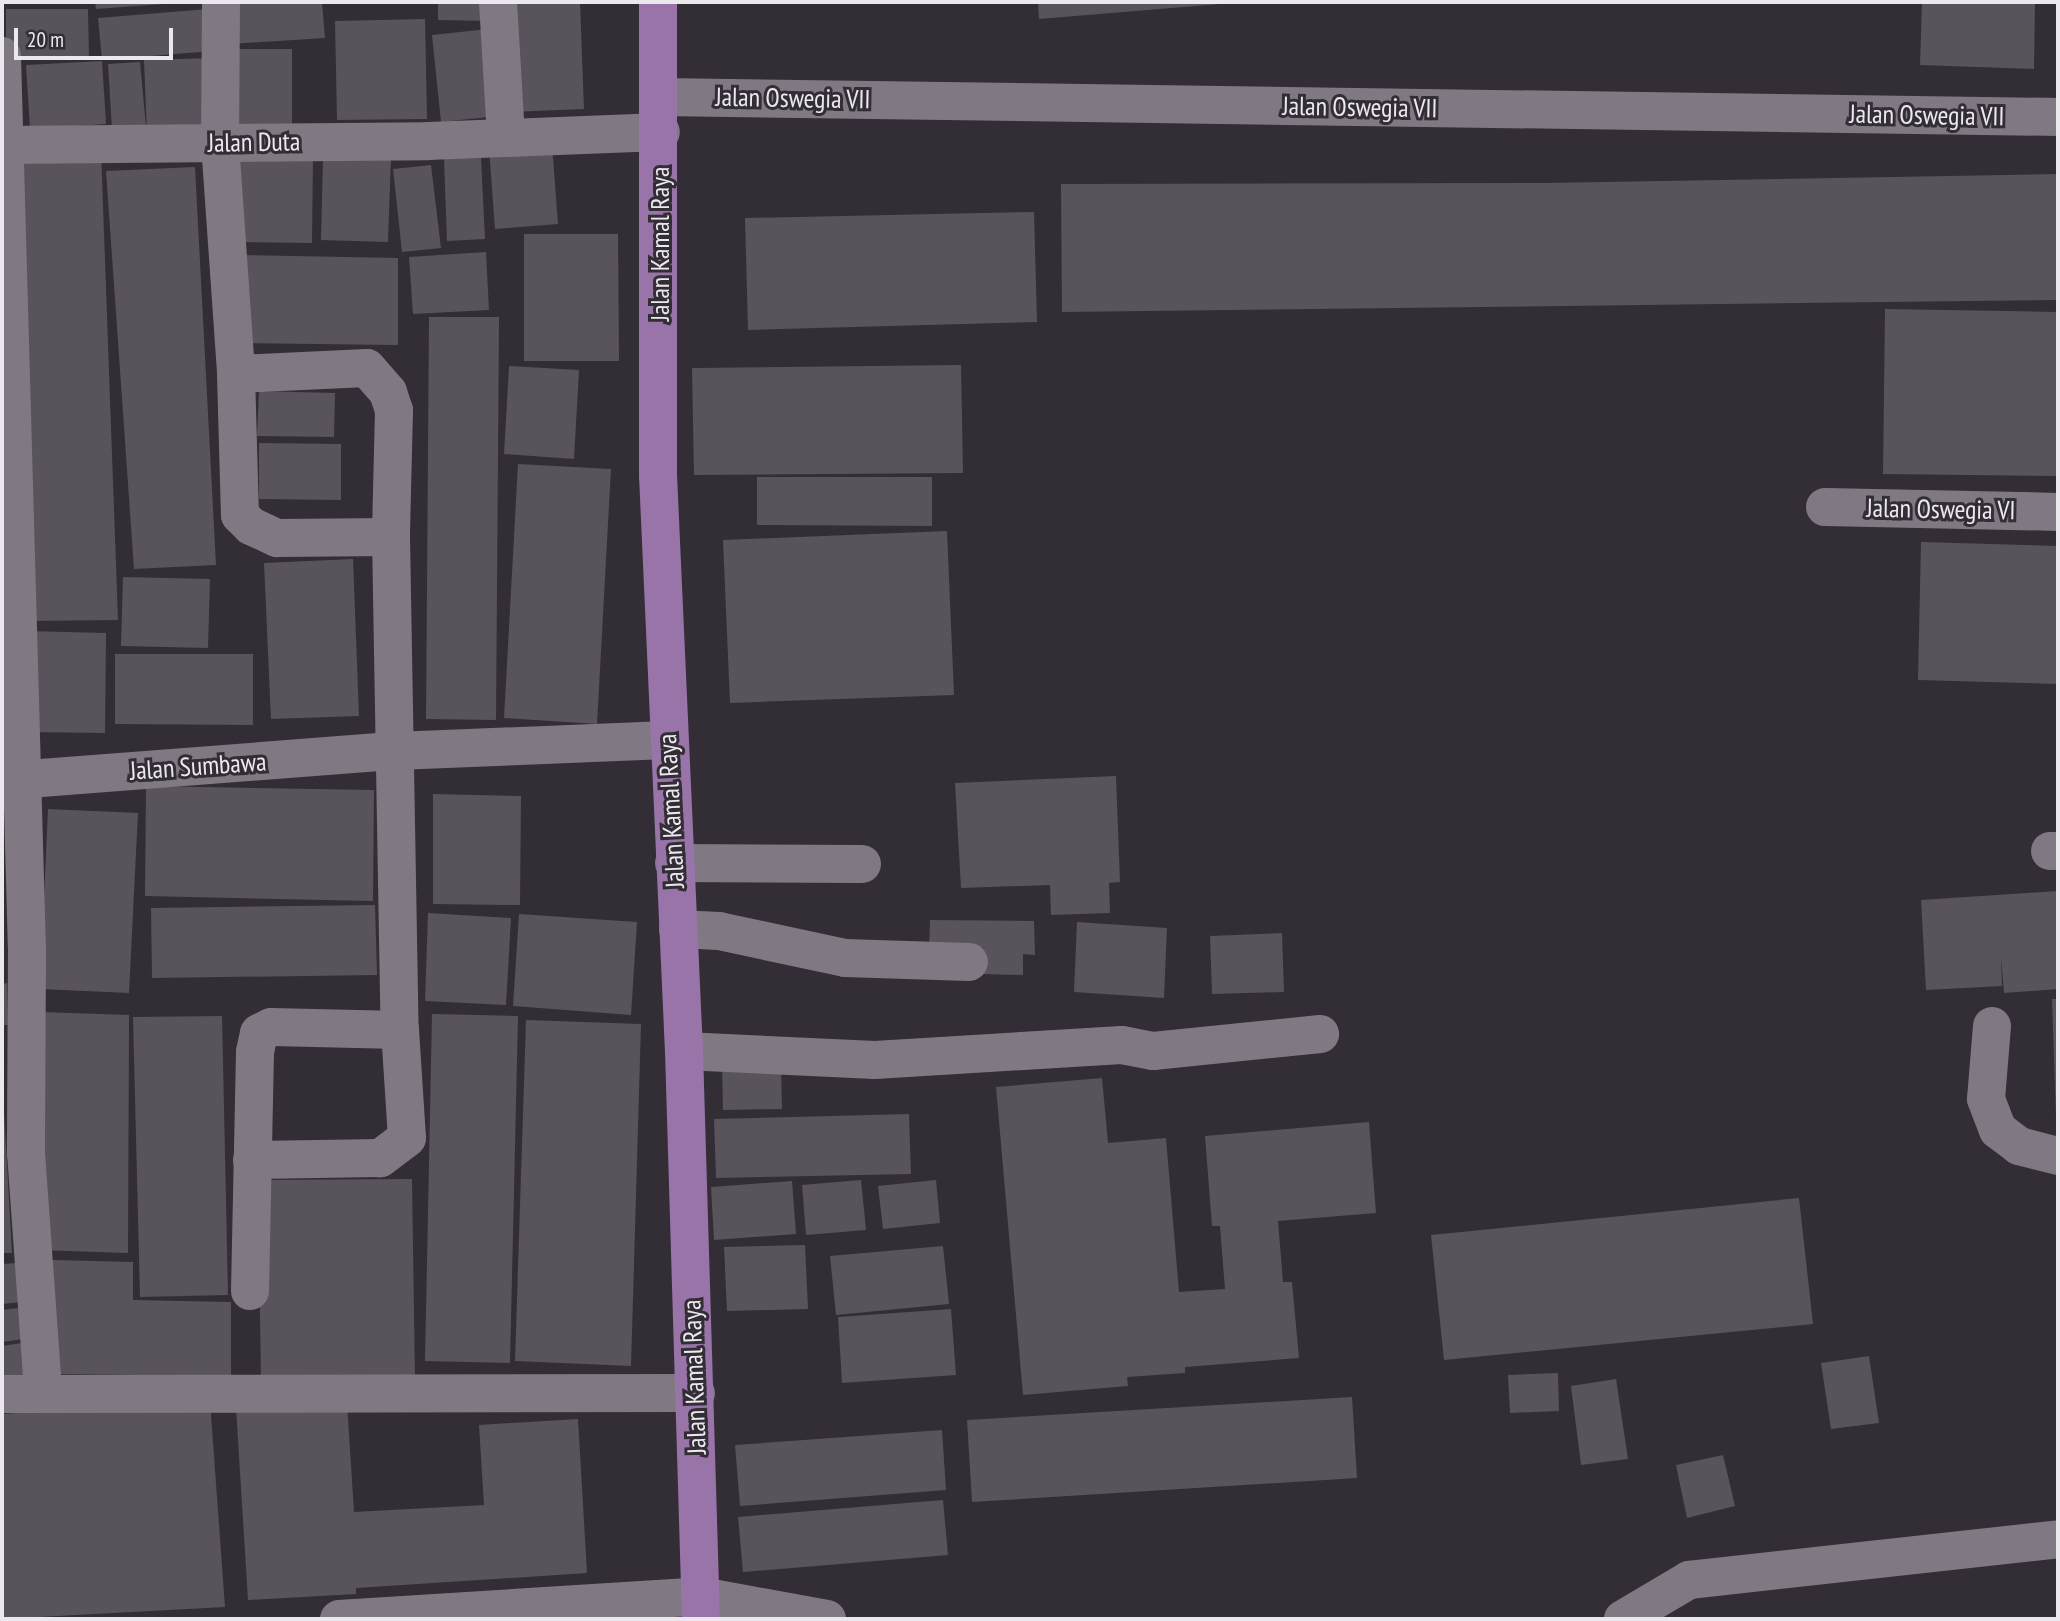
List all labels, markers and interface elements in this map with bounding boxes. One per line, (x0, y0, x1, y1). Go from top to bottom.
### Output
scale bar (18, 14, 177, 58)
text: 20 m (27, 26, 64, 53)
street label: Jalan Oswegia VII (715, 81, 871, 115)
street label: Jalan Oswegia VII (1282, 90, 1438, 124)
street label: Jalan Oswegia VII (1849, 98, 2005, 132)
street label: Jalan Duta (207, 126, 301, 158)
street label: Jalan Kamal Raya (644, 167, 676, 321)
street label: Jalan Oswegia VI (1866, 492, 2016, 526)
street label: Jalan Kamal Raya (651, 733, 691, 889)
street label: Jalan Sumbawa (129, 746, 267, 786)
street label: Jalan Kamal Raya (676, 1299, 712, 1455)

